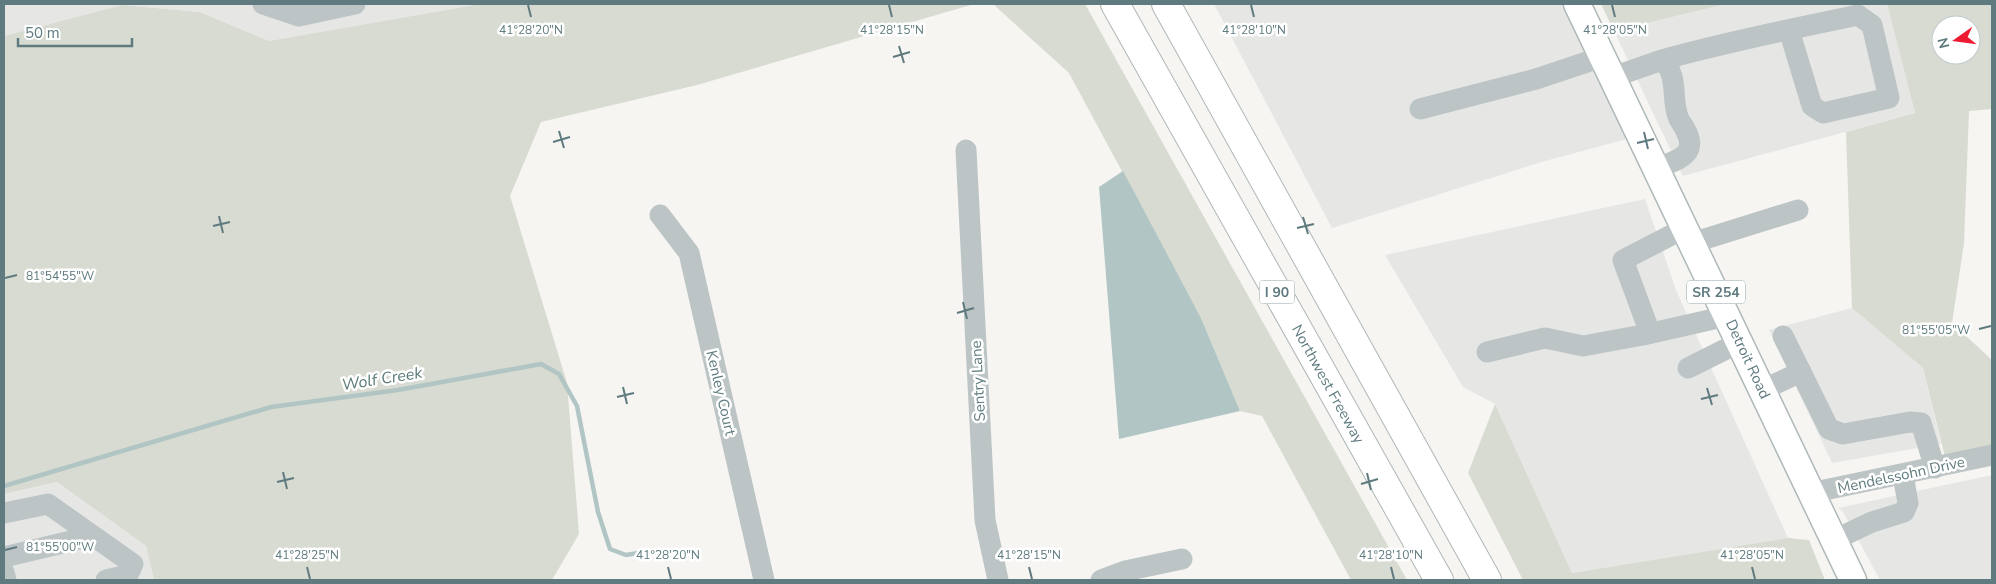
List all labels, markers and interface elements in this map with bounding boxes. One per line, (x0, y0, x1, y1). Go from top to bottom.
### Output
scale bar (18, 15, 131, 47)
north arrow (1931, 15, 1981, 65)
text: 41°28'20"N (499, 22, 563, 38)
text: 41°28'15"N (860, 22, 924, 38)
text: 41°28'10"N (1222, 22, 1286, 38)
text: 41°28'05"N (1583, 22, 1647, 38)
text: 50 m (25, 23, 60, 43)
text: N (1933, 36, 1954, 50)
text: 81°54'55"W (26, 268, 94, 284)
road number: I 90 (1260, 280, 1294, 304)
road number: SR 254 (1687, 280, 1745, 304)
street label: Detroit Road (1721, 316, 1775, 402)
street label: Northwest Freeway (1287, 321, 1369, 447)
text: 81°55'05"W (1902, 322, 1970, 338)
street label: Sentry Lane (966, 340, 990, 422)
street label: Kenley Court (701, 348, 741, 438)
water label: Wolf Creek (340, 362, 425, 396)
street label: Mendelssohn Drive (1836, 452, 1967, 498)
text: 81°55'00"W (26, 539, 94, 555)
text: 41°28'25"N (275, 547, 339, 563)
text: 41°28'20"N (636, 547, 700, 563)
text: 41°28'15"N (997, 547, 1061, 563)
text: 41°28'10"N (1359, 547, 1423, 563)
text: 41°28'05"N (1720, 547, 1784, 563)

